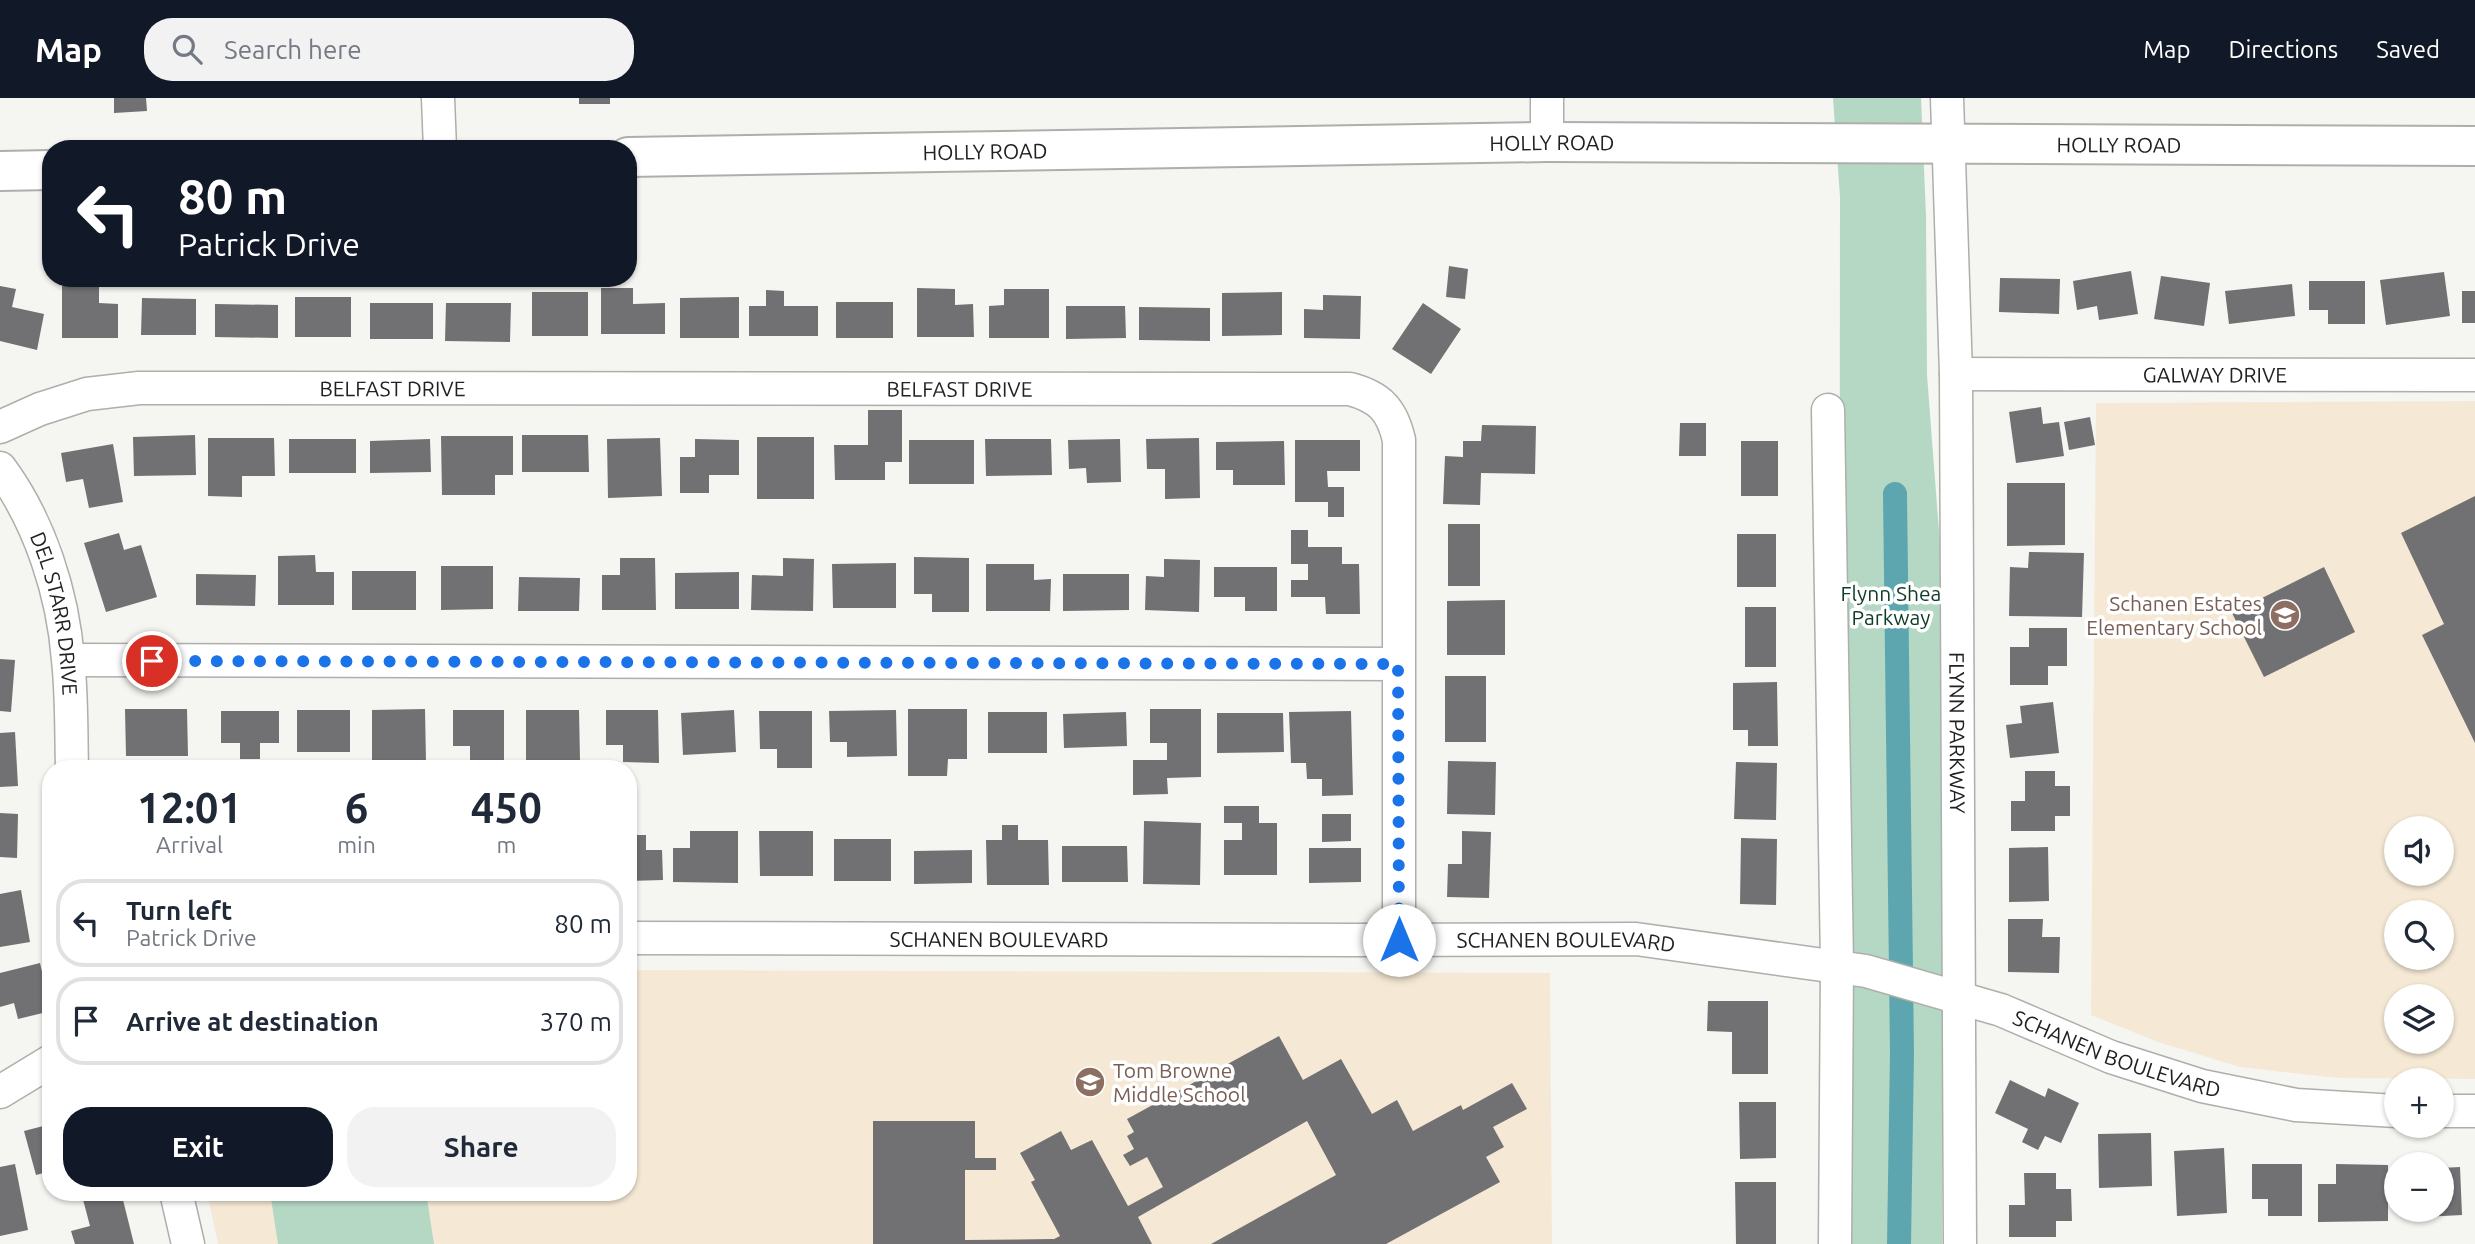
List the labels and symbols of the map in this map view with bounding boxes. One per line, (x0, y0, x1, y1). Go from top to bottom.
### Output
street label: HOLLY ROAD (1489, 130, 1614, 155)
street label: HOLLY ROAD (2056, 132, 2181, 157)
street label: HOLLY ROAD (922, 138, 1048, 164)
street label: GALWAY DRIVE (2143, 362, 2287, 387)
street label: BELFAST DRIVE (319, 376, 465, 400)
street label: BELFAST DRIVE (886, 377, 1032, 401)
street label: DEL STARR DRIVE (26, 528, 83, 696)
park label: Flynn Shea Parkway (1841, 581, 1941, 629)
place label: Schanen Estates Elementary School (2086, 591, 2262, 639)
school or university icon: Schanen Estates Elementary School (2268, 598, 2302, 632)
pin (122, 631, 182, 691)
street label: FLYNN PARKWAY (1945, 652, 1970, 814)
position arrow (1362, 903, 1436, 977)
street label: SCHANEN BOULEVARD (889, 927, 1109, 951)
street label: SCHANEN BOULEVARD (1456, 927, 1677, 956)
street label: SCHANEN BOULEVARD (2010, 1005, 2223, 1101)
place label: Tom Browne Middle School (1113, 1058, 1246, 1106)
school or university icon: Tom Browne Middle School (1073, 1065, 1107, 1099)

